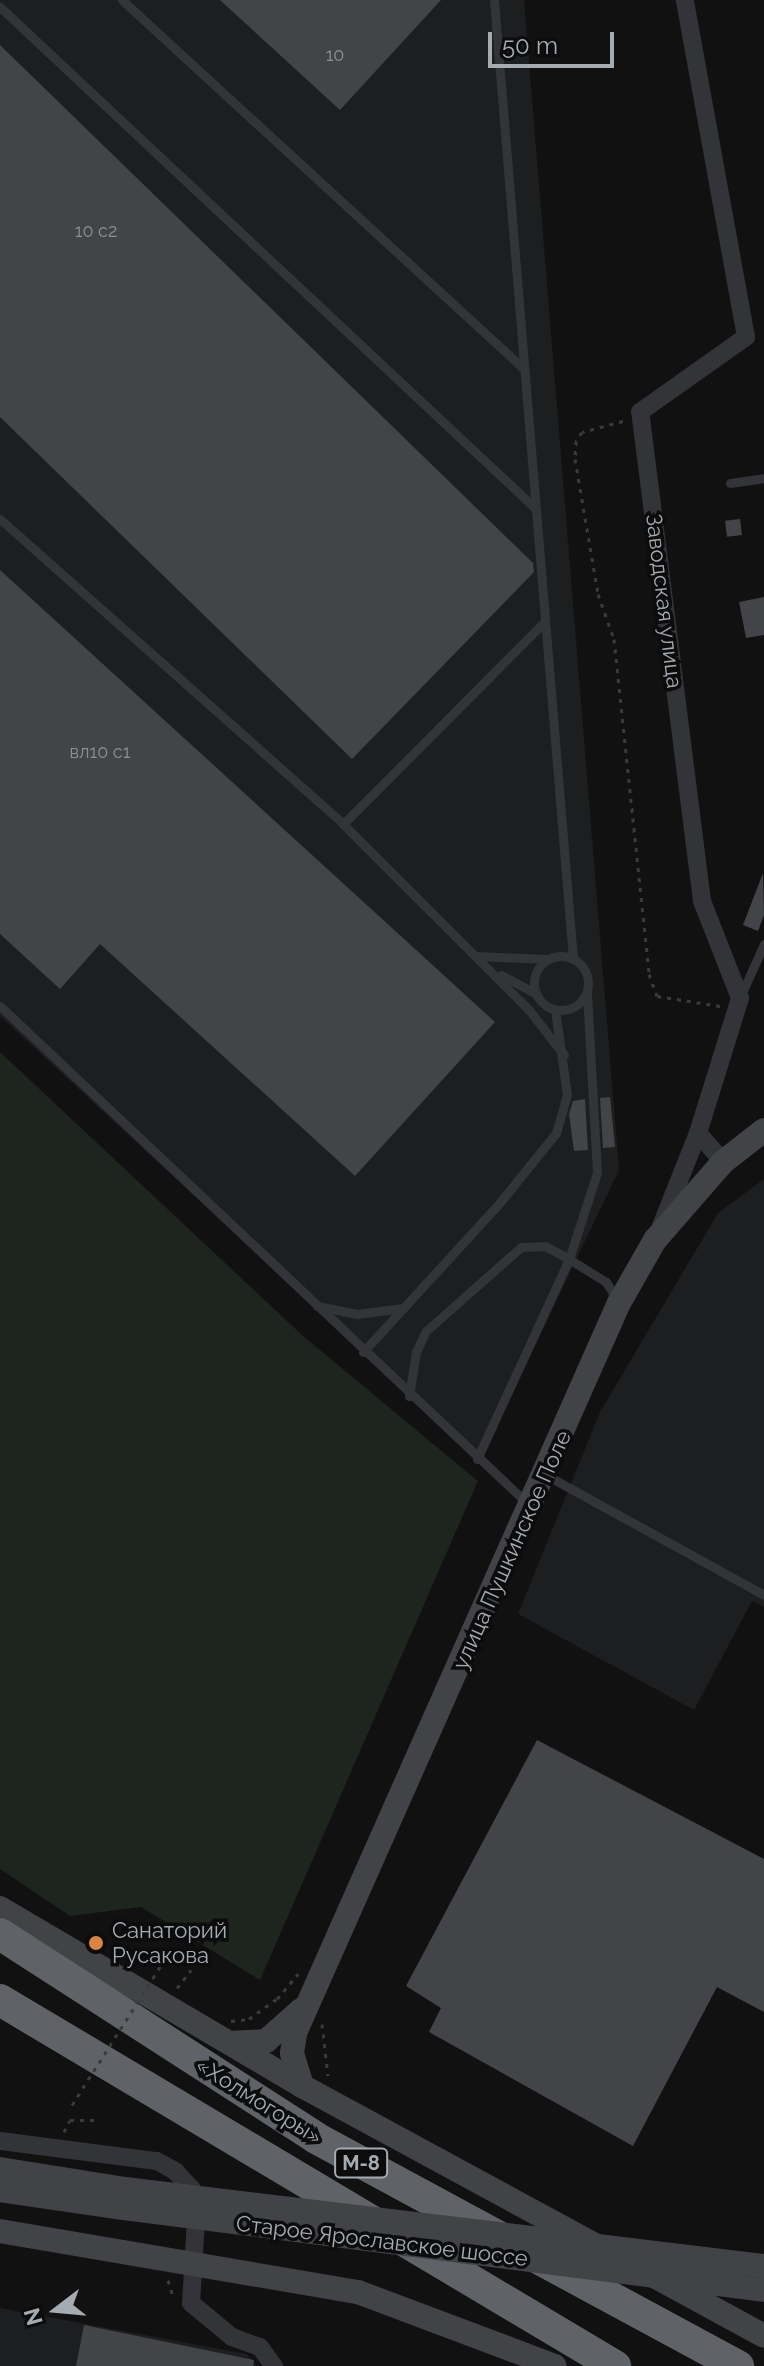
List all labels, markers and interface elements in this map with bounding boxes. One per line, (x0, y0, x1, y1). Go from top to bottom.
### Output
scale bar (492, 16, 618, 66)
text: 50 m (502, 31, 558, 60)
house number: 10 (326, 44, 344, 66)
house number: 10 с2 (75, 220, 117, 242)
street label: Заводская улица (640, 512, 688, 690)
house number: вл10 с1 (70, 741, 130, 763)
street label: улица Пушкинское Поле (447, 1426, 577, 1674)
place label: Санаторий Русакова (112, 1917, 227, 1968)
marker: Санаторий Русакова (87, 1934, 105, 1952)
street label: «Холмогоры» (191, 2052, 327, 2150)
road number: М-8 (333, 2147, 389, 2179)
street label: Старое Ярославское шоссе (235, 2210, 529, 2272)
north arrow (16, 2270, 96, 2350)
text: N (18, 2305, 48, 2328)

